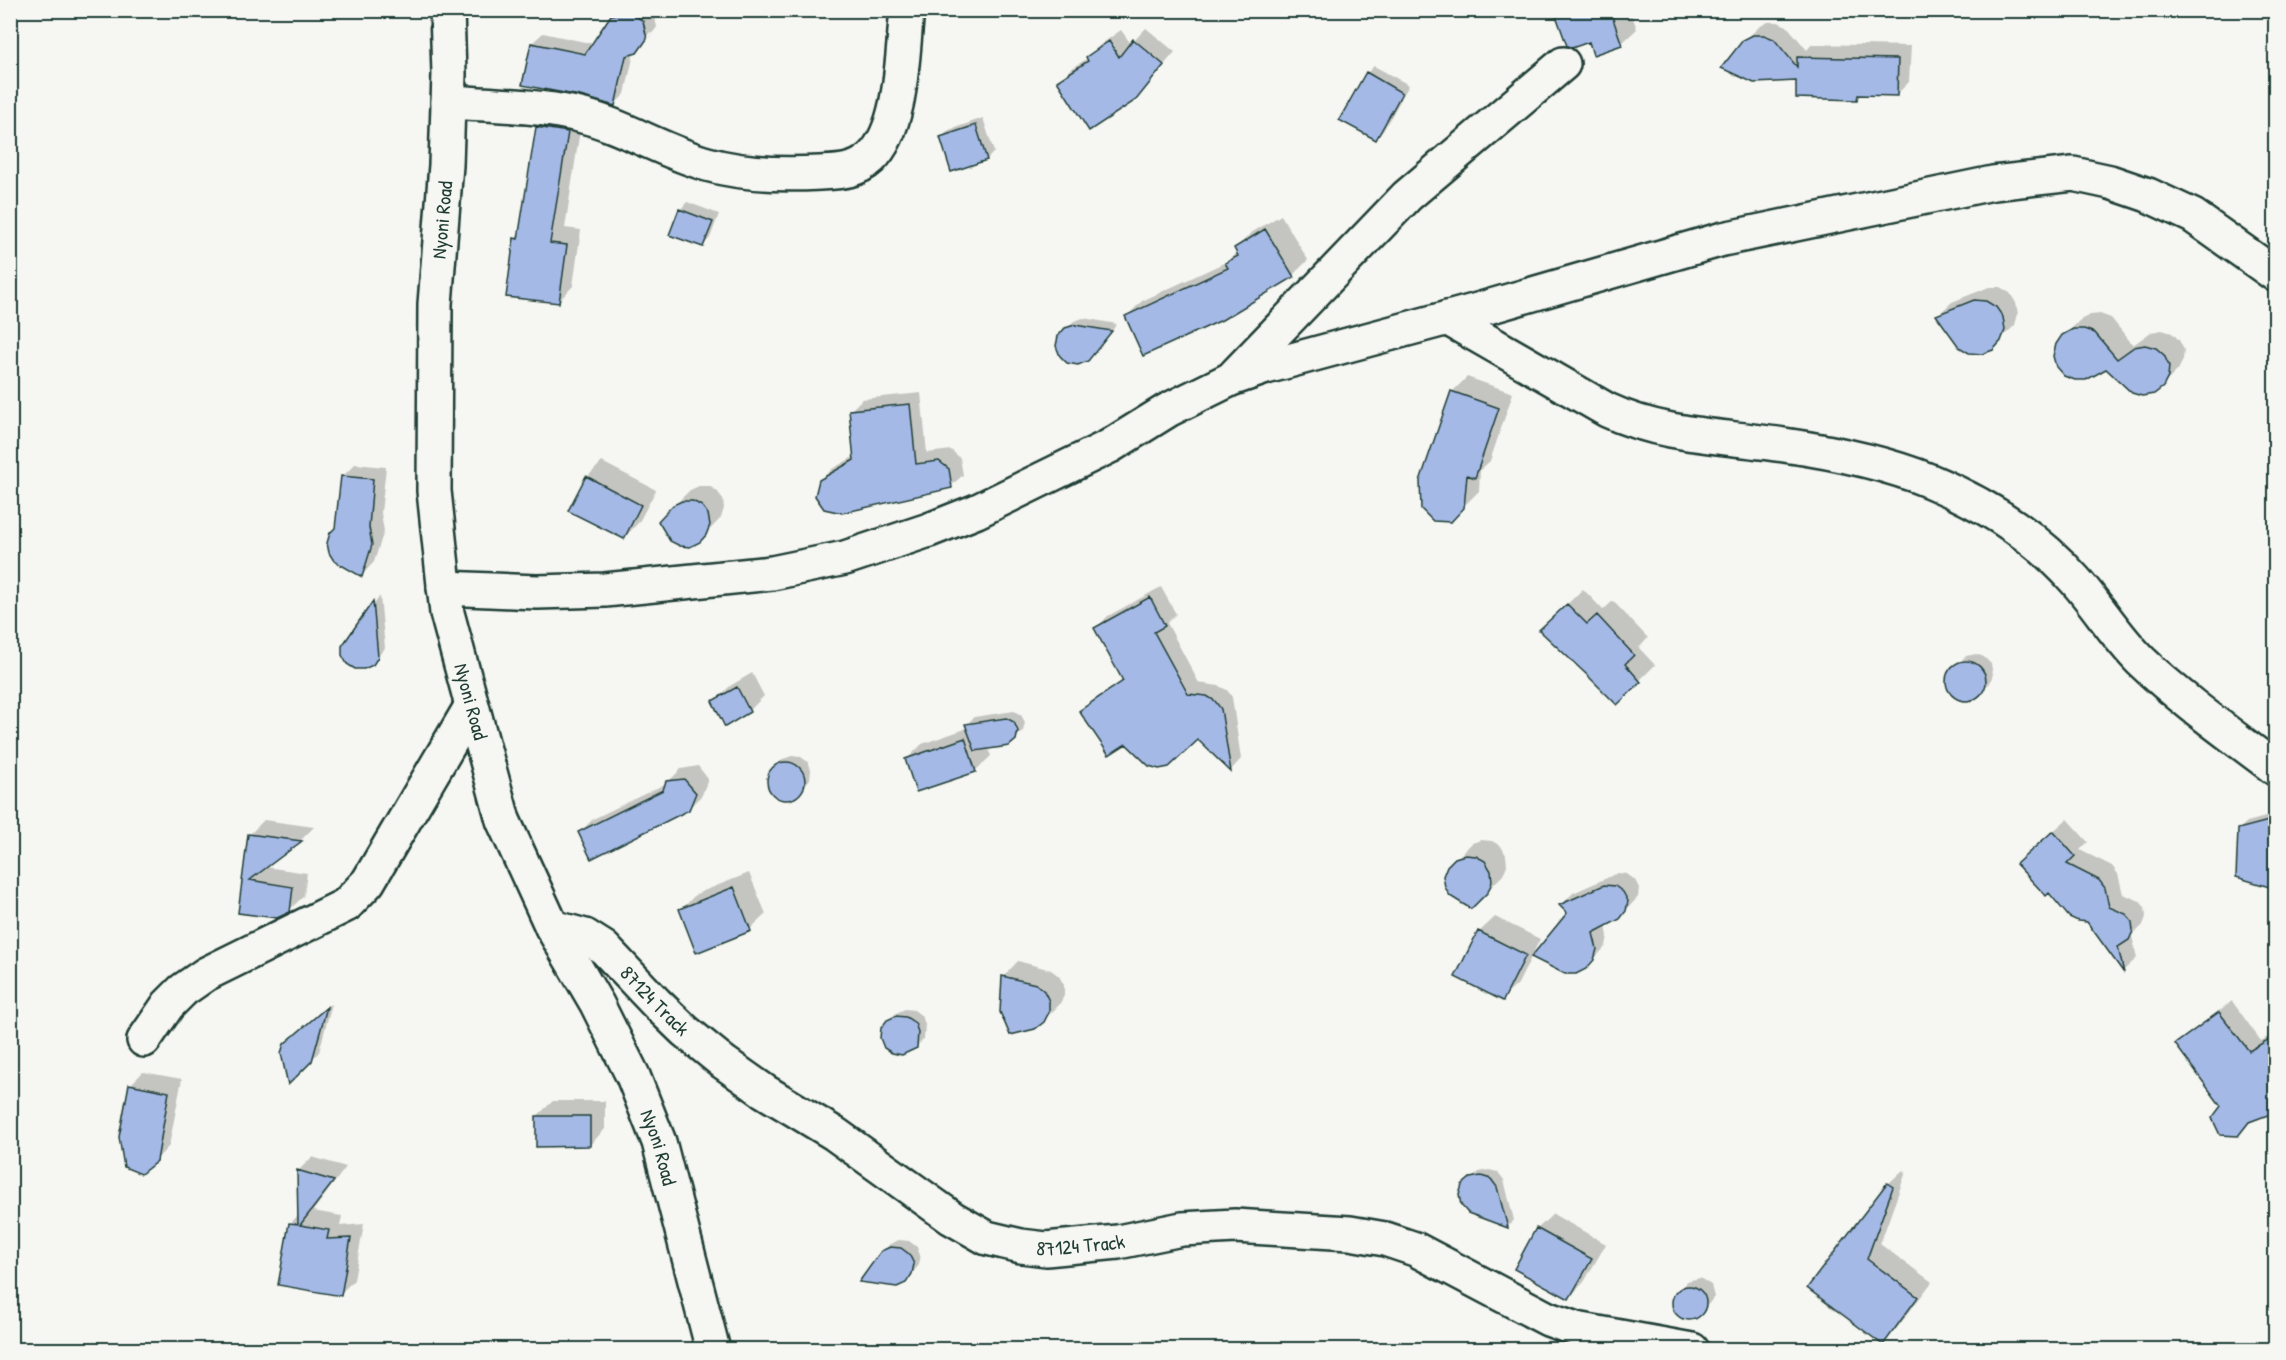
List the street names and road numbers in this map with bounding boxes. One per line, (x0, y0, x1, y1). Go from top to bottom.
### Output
street label: Nyoni Road (425, 180, 458, 260)
street label: Nyoni Road (448, 660, 495, 743)
street label: 87124 Track (615, 960, 696, 1041)
street label: Nyoni Road (634, 1105, 684, 1188)
street label: 87124 Track (1035, 1227, 1127, 1262)

